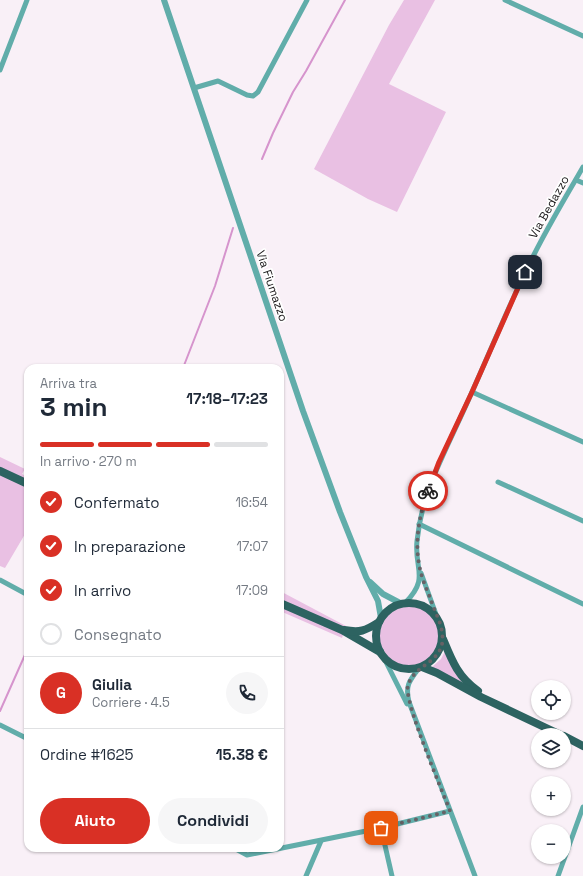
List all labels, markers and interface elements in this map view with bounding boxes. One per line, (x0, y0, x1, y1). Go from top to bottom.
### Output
street label: Via Bedazzo (525, 173, 573, 241)
street label: Via Fiumazzo (252, 248, 292, 324)
pin (508, 255, 542, 289)
icon: home (514, 261, 536, 283)
text: Arriva tra (40, 375, 97, 392)
text: 17:18–17:23 (186, 389, 268, 408)
text: 3 min (40, 390, 108, 424)
text: In arrivo · 270 m (40, 453, 137, 470)
courier (408, 471, 448, 511)
icon: bike (417, 480, 439, 502)
icon: check (40, 491, 62, 513)
text: Confermato (74, 493, 160, 512)
text: 16:54 (235, 494, 268, 511)
icon: check (40, 535, 62, 557)
text: In preparazione (74, 537, 186, 556)
text: 17:07 (237, 538, 268, 555)
icon: check (40, 579, 62, 601)
text: In arrivo (74, 581, 131, 600)
text: 17:09 (236, 582, 268, 599)
text: Consegnato (74, 625, 162, 644)
button: phone (226, 672, 268, 714)
text: Giulia (92, 675, 132, 694)
map controls (531, 680, 571, 864)
button: locate (531, 680, 571, 720)
text: G (56, 683, 66, 702)
text: Corriere · 4.5 (92, 694, 170, 711)
button: layers (531, 728, 571, 768)
text: Ordine #1625 (40, 745, 134, 764)
text: 15.38 € (216, 745, 268, 764)
button: + (531, 776, 571, 816)
button: Aiuto (40, 798, 150, 844)
button: Condividi (158, 798, 268, 844)
pin (364, 811, 398, 845)
icon: bag (370, 817, 392, 839)
button: − (531, 824, 571, 864)

